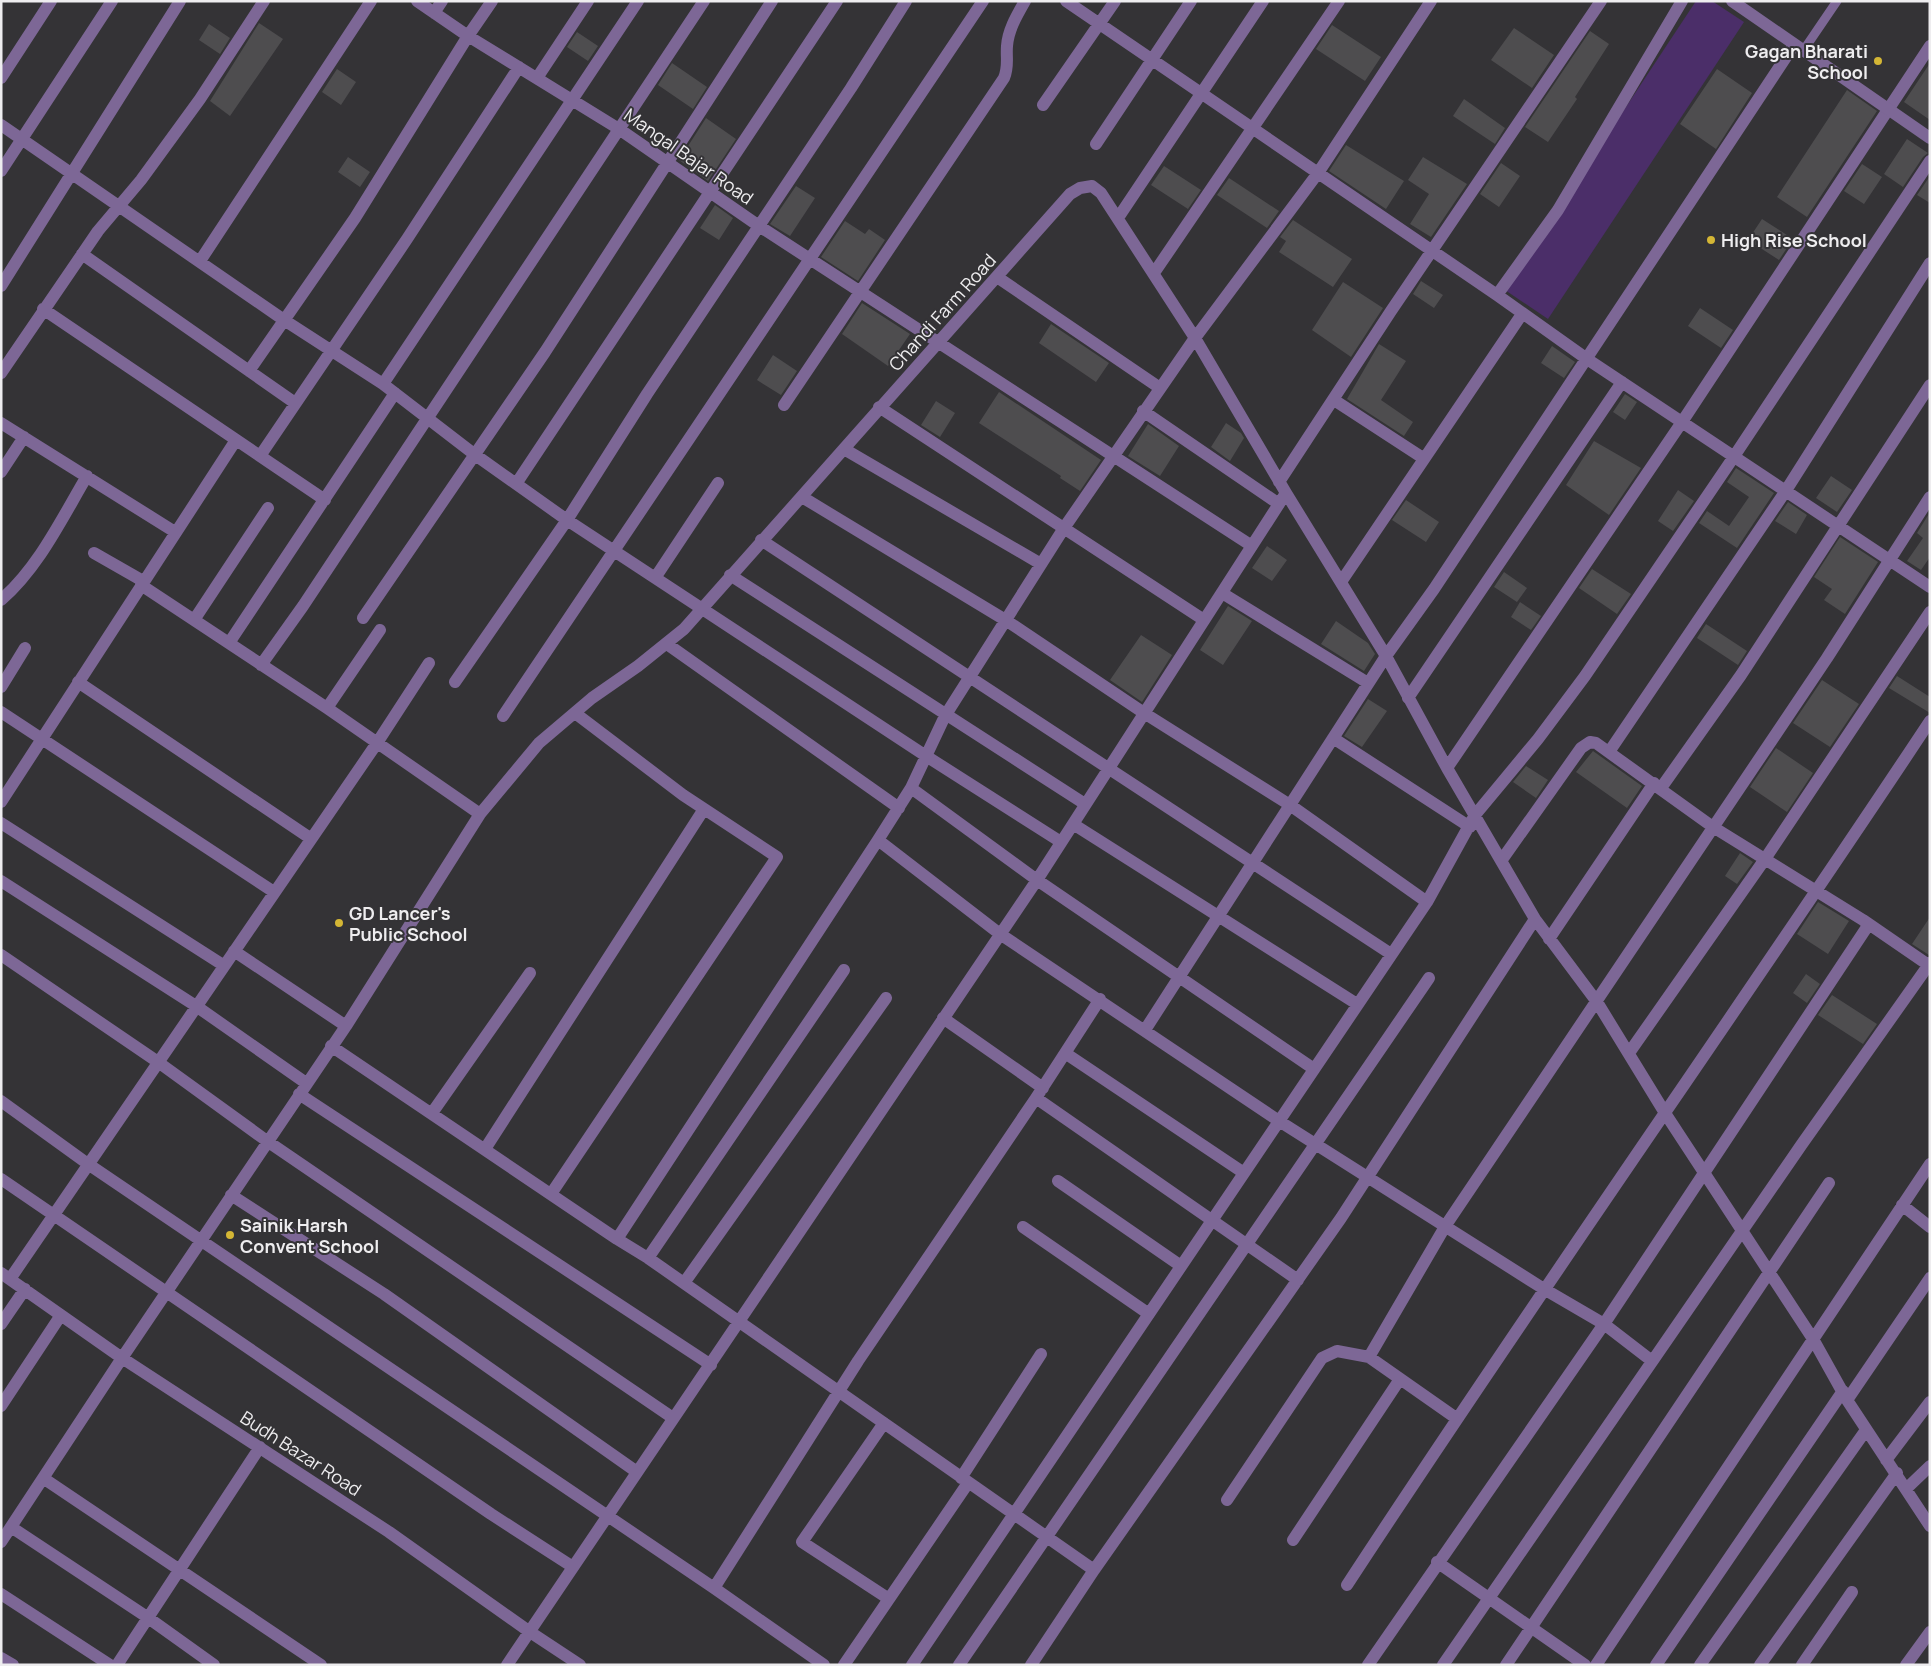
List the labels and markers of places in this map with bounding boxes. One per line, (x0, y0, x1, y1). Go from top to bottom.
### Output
place label: Gagan Bharati School (1745, 39, 1868, 84)
marker: Gagan Bharati School (1872, 55, 1884, 67)
place label: High Rise School (1721, 228, 1867, 252)
marker: High Rise School (1705, 234, 1717, 246)
place label: GD Lancer's Public School (349, 901, 468, 946)
marker: GD Lancer's Public School (333, 917, 345, 929)
place label: Sainik Harsh Convent School (240, 1213, 379, 1258)
marker: Sainik Harsh Convent School (224, 1229, 236, 1241)

